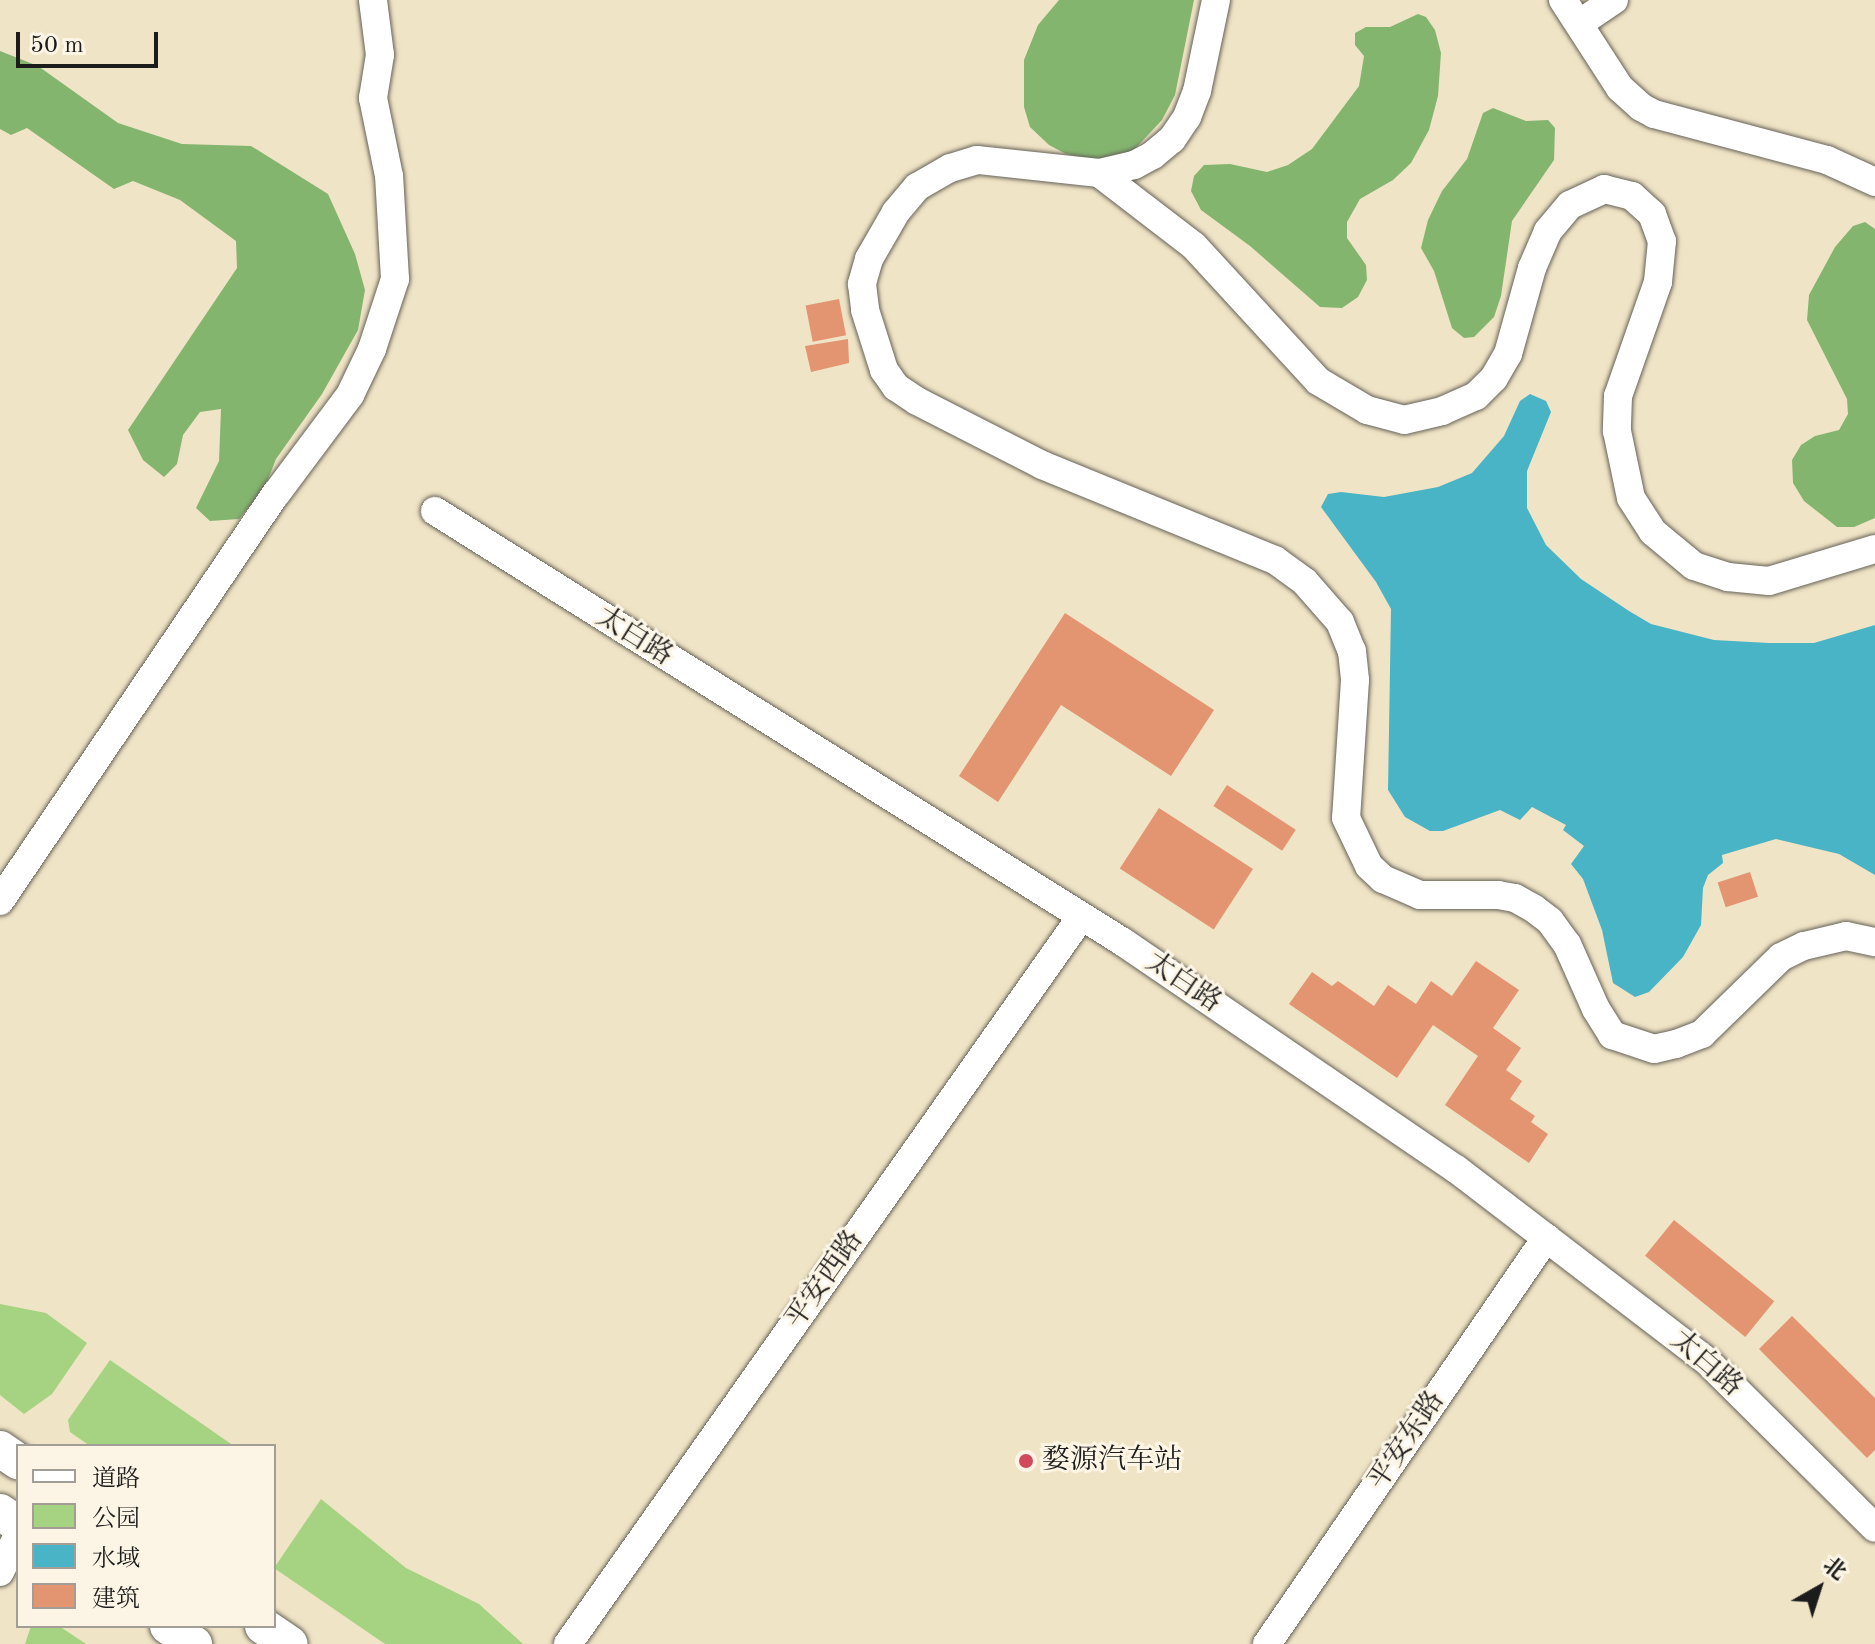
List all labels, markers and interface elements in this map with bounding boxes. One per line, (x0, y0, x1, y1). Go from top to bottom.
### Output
scale bar (20, 16, 162, 66)
text: 50 m (30, 34, 84, 58)
street label: 太白路 (589, 600, 679, 674)
street label: 太白路 (1139, 946, 1227, 1020)
street label: 平安西路 (779, 1224, 871, 1336)
street label: 太白路 (1663, 1324, 1749, 1404)
street label: 平安东路 (1362, 1385, 1452, 1497)
legend (16, 1444, 276, 1628)
place label: 婺源汽车站 (1042, 1444, 1182, 1478)
marker: 婺源汽车站 (1017, 1452, 1035, 1470)
text: 道路 (92, 1468, 140, 1492)
text: 公园 (92, 1508, 140, 1532)
text: 水域 (92, 1548, 140, 1572)
north arrow (1779, 1548, 1859, 1628)
text: 北 (1819, 1554, 1850, 1585)
text: 建筑 (92, 1588, 140, 1612)

